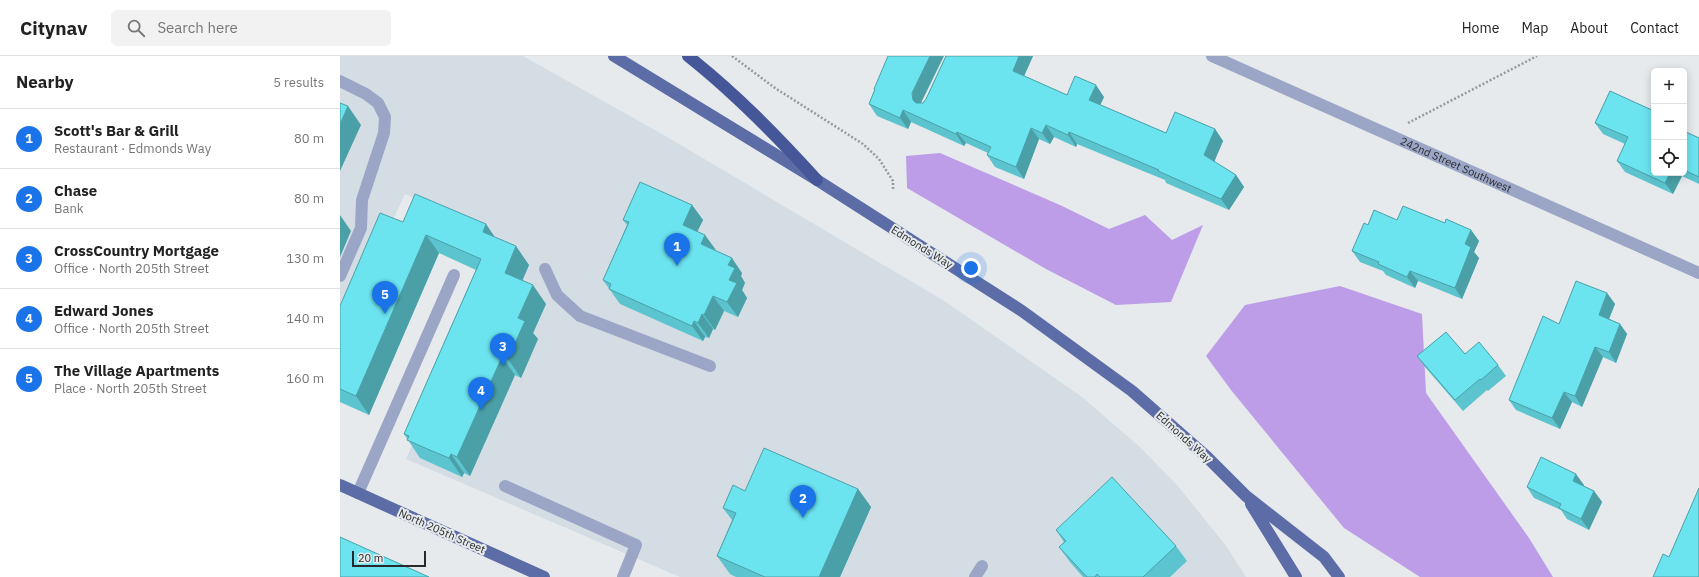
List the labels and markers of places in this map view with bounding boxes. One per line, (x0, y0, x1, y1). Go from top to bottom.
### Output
pin: 1 (664, 233, 690, 266)
pin: 5 (372, 281, 398, 314)
pin: 3 (490, 333, 516, 366)
pin: 4 (468, 377, 494, 410)
pin: 2 (790, 485, 816, 518)

